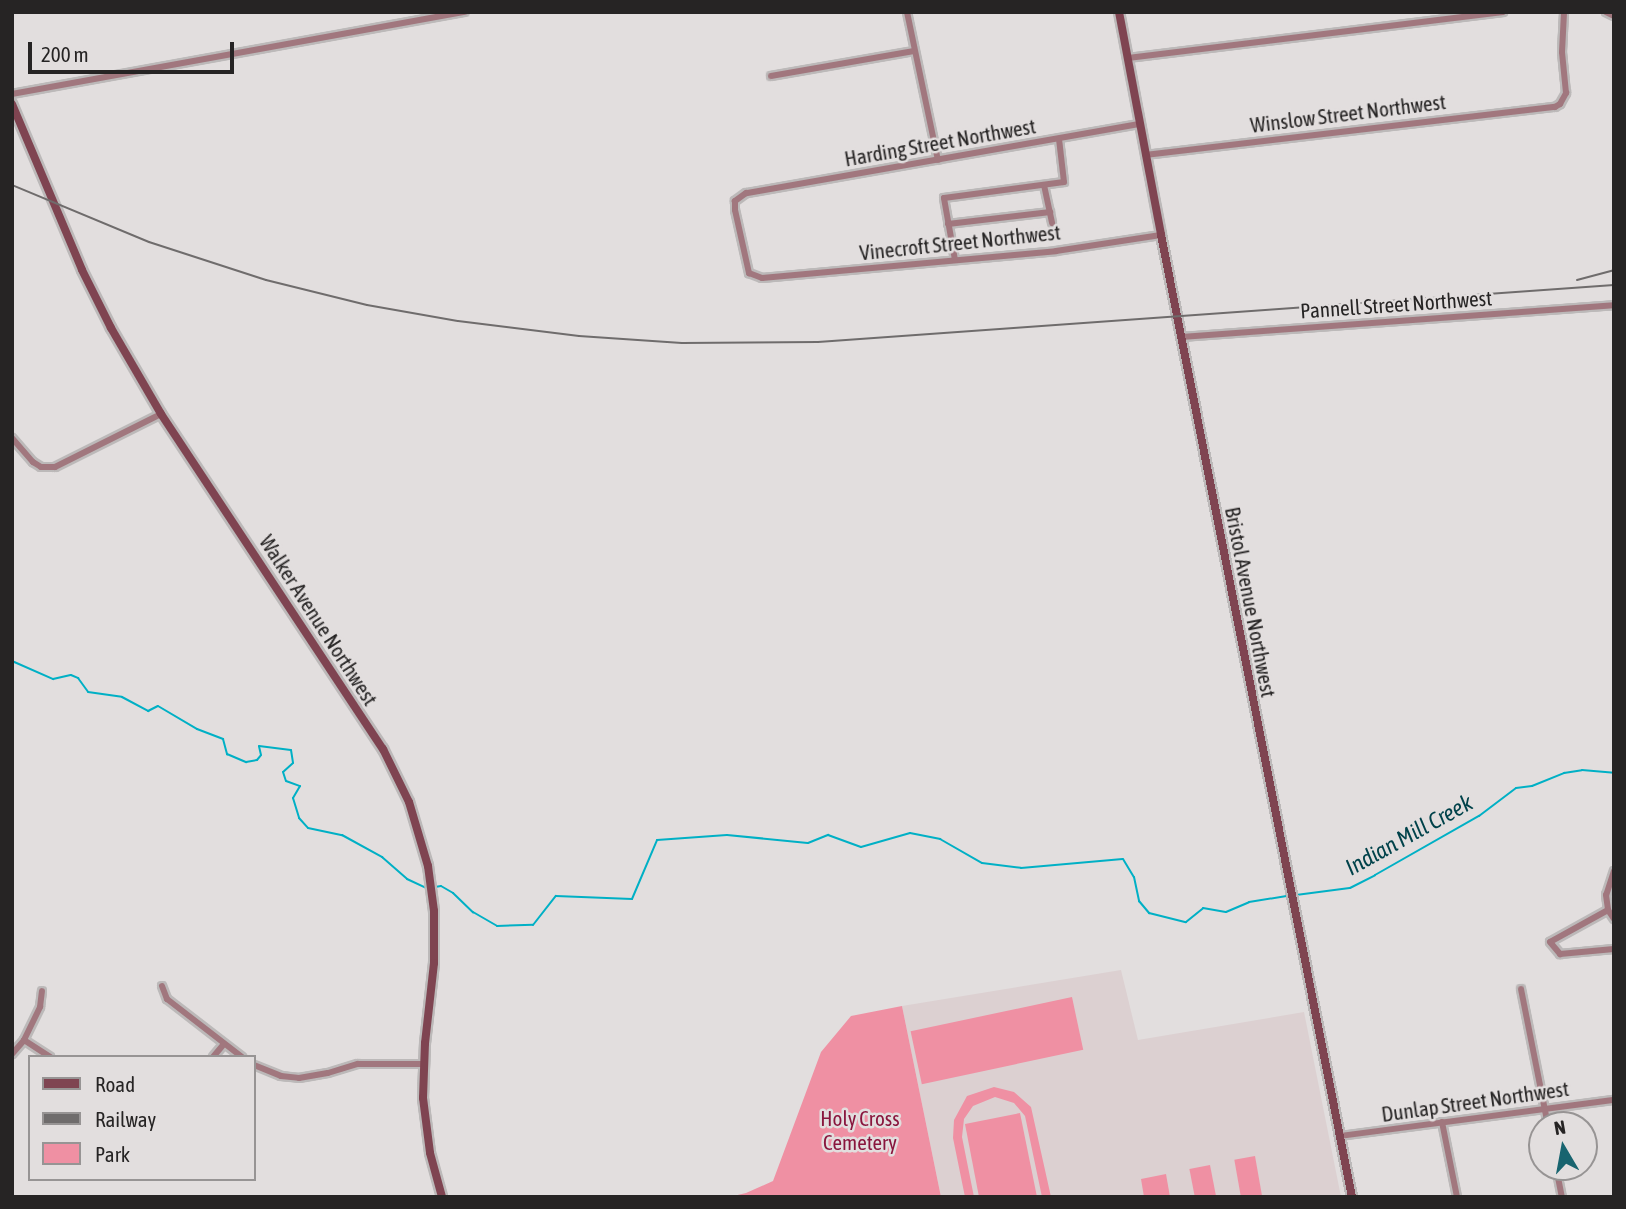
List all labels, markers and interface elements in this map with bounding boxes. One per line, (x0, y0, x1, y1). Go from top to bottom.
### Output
scale bar (32, 28, 238, 72)
text: 200 m (41, 42, 89, 66)
street label: Winslow Street Northwest (1249, 88, 1447, 138)
street label: Harding Street Northwest (842, 113, 1038, 171)
street label: Vinecroft Street Northwest (858, 219, 1062, 265)
street label: Pannell Street Northwest (1299, 285, 1493, 323)
street label: Bristol Avenue Northwest (1220, 505, 1282, 699)
street label: Walker Avenue Northwest (254, 530, 384, 710)
water label: Indian Mill Creek (1341, 789, 1477, 881)
legend (28, 1055, 256, 1181)
text: Road (95, 1072, 135, 1096)
street label: Dunlap Street Northwest (1380, 1075, 1570, 1127)
park label: Holy Cross Cemetery (820, 1105, 900, 1155)
text: Railway (95, 1107, 156, 1131)
north arrow (1528, 1111, 1598, 1181)
text: Park (95, 1142, 130, 1166)

